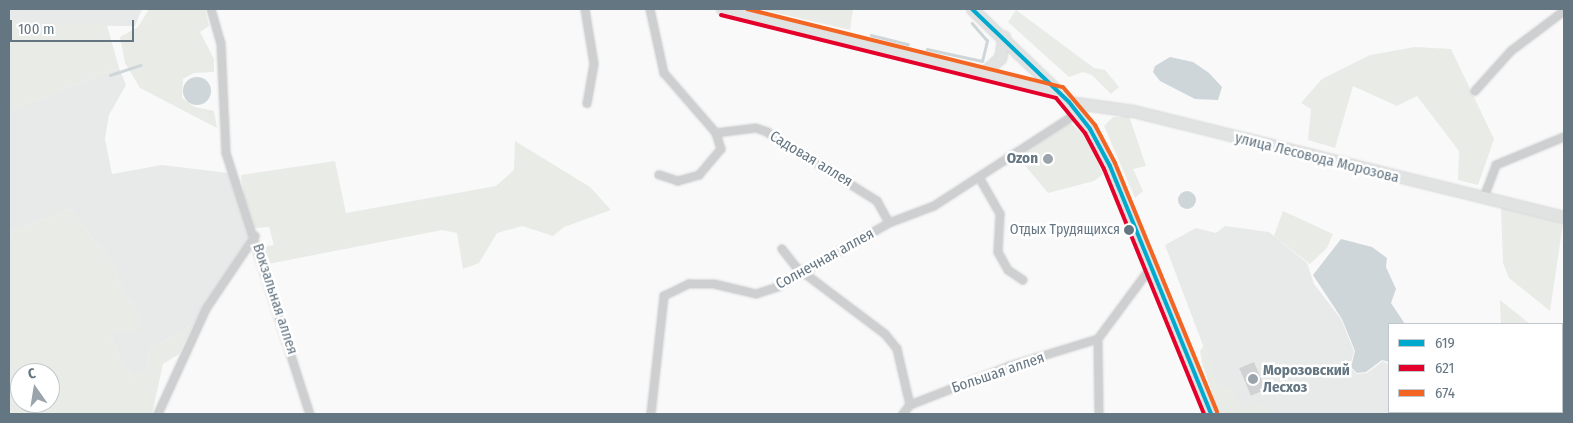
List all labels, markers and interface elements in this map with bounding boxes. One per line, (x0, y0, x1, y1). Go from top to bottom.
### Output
scale bar (12, 10, 136, 42)
text: 100 m (18, 20, 55, 38)
street label: Садовая аллея (766, 127, 856, 191)
street label: улица Лесовода Морозова (1233, 129, 1401, 187)
place label: Ozon (1007, 150, 1038, 168)
marker: Ozon (1042, 153, 1054, 165)
place label: Отдых Трудящихся (1010, 222, 1120, 238)
street label: Солнечная аллея (773, 225, 877, 293)
marker: Отдых Трудящихся (1124, 225, 1134, 235)
street label: Вокзальная аллея (249, 241, 301, 357)
legend (1388, 323, 1563, 413)
text: 619 (1435, 334, 1455, 352)
street label: Большая аллея (949, 349, 1047, 397)
text: 621 (1435, 359, 1454, 377)
place label: Морозовский Лесхоз (1263, 361, 1350, 396)
north arrow (10, 363, 60, 413)
text: С (26, 365, 37, 383)
marker: Морозовский Лесхоз (1247, 373, 1259, 385)
text: 674 (1435, 384, 1455, 402)

